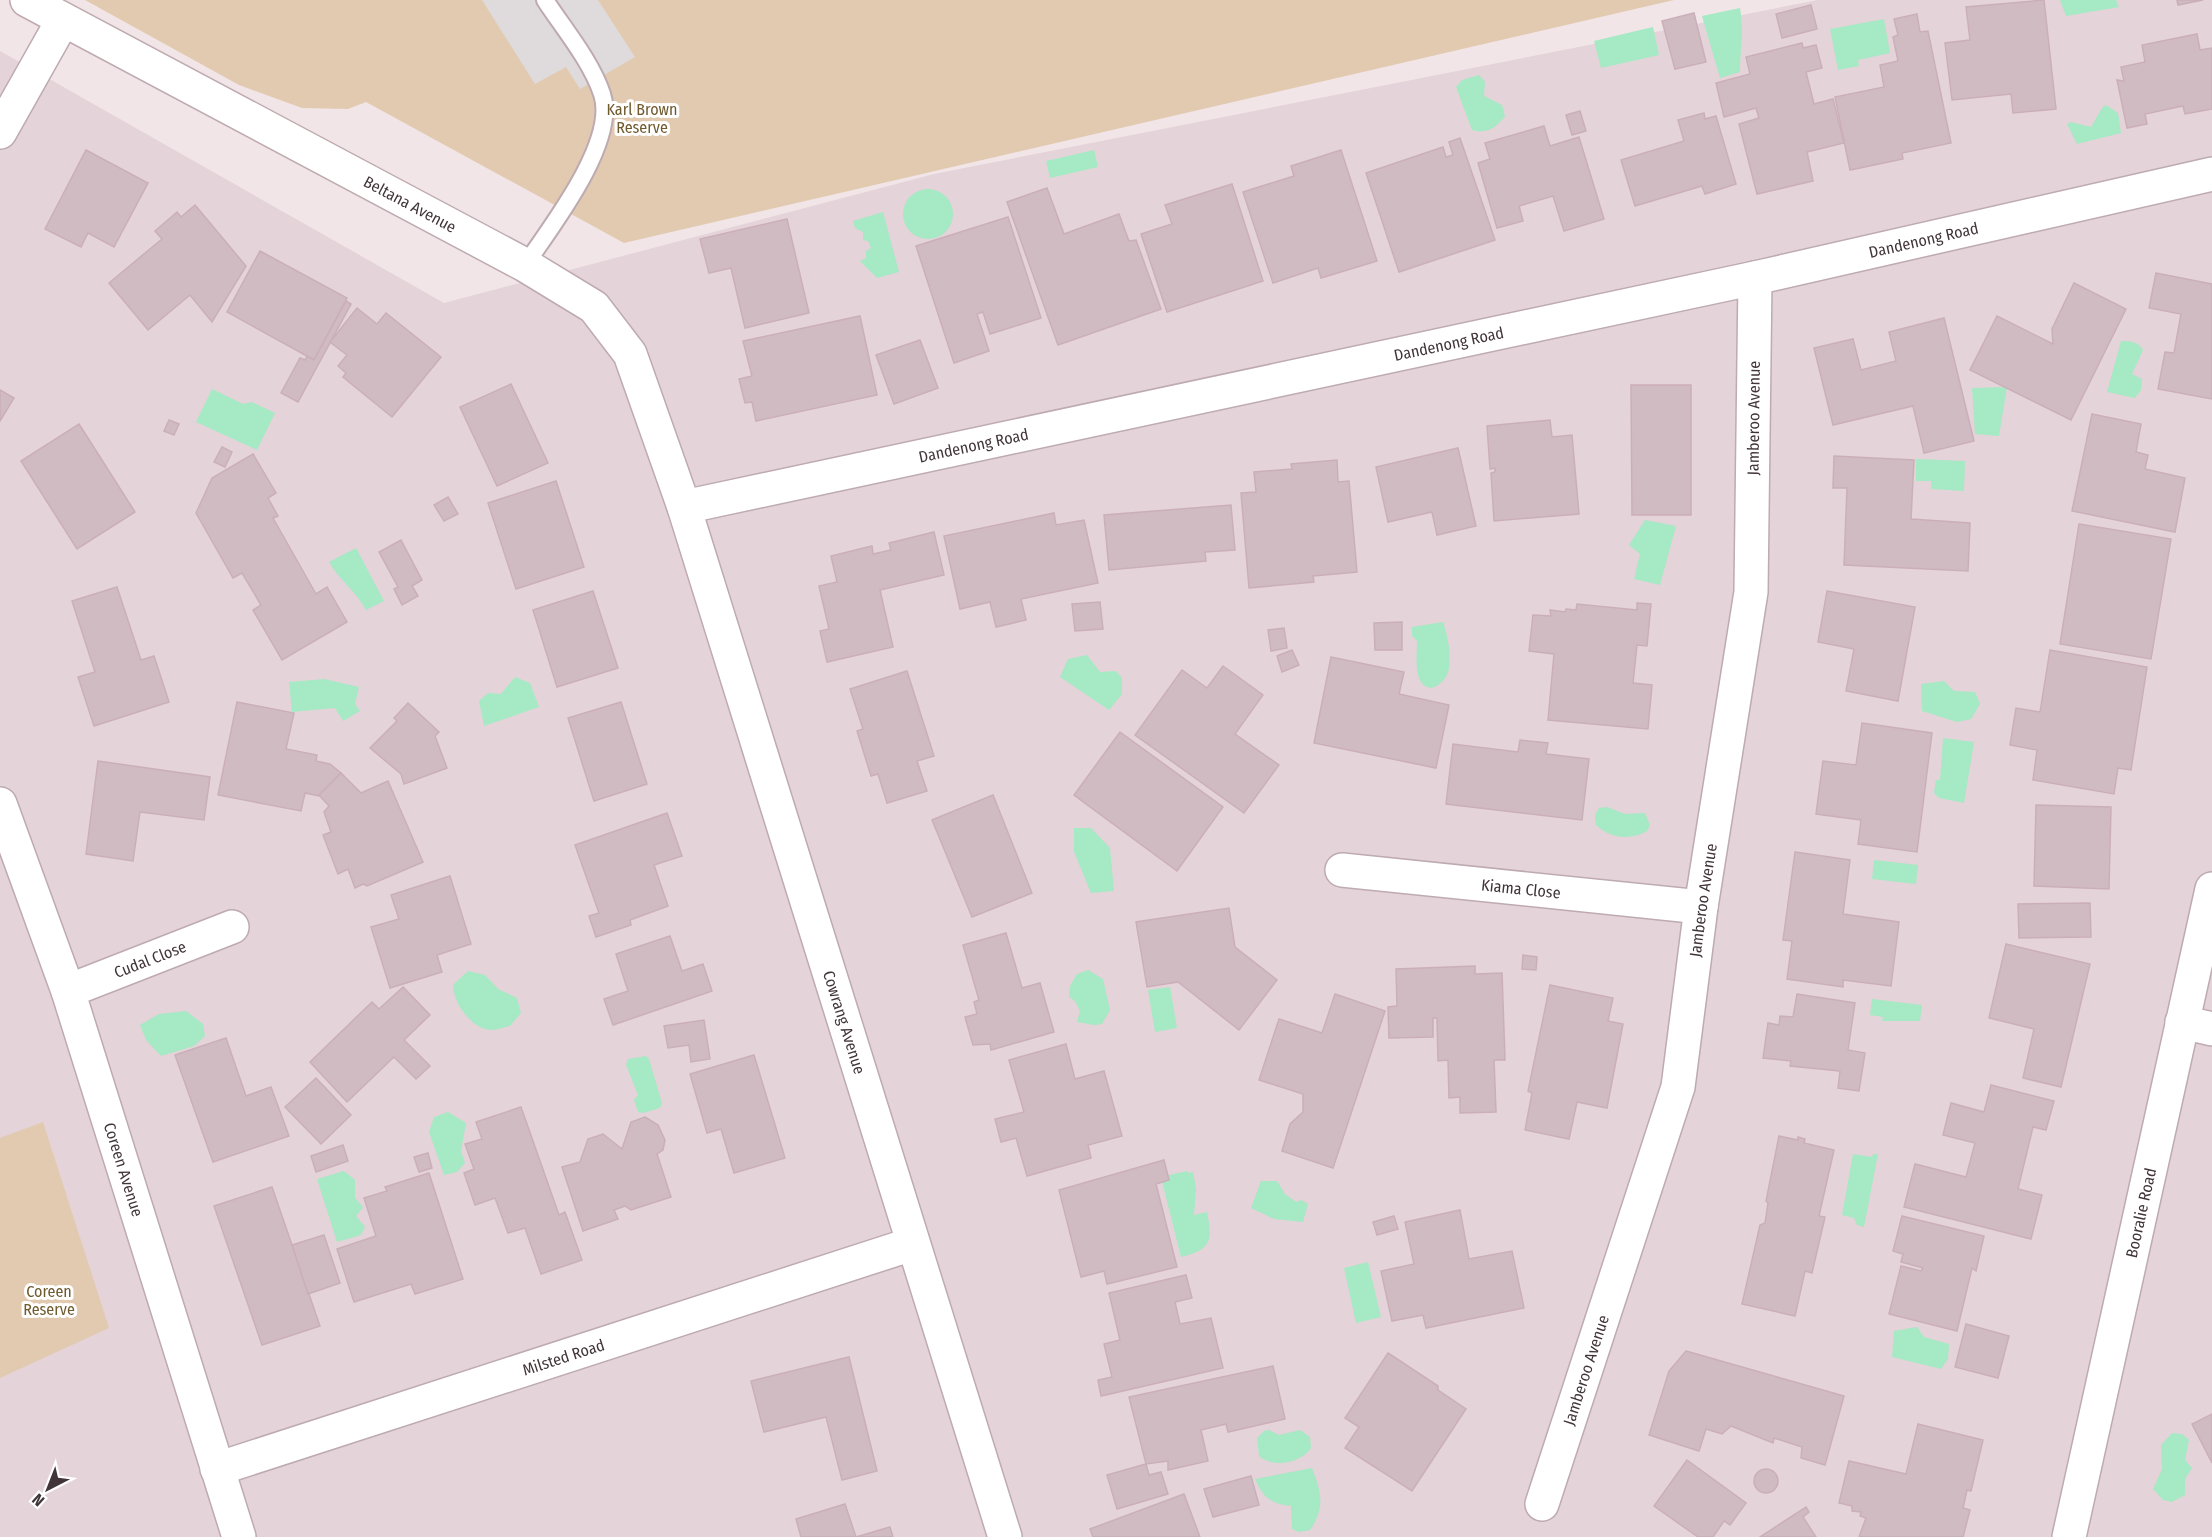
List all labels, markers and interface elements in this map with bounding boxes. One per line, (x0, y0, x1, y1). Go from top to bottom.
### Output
park label: Karl Brown Reserve (607, 100, 677, 137)
street label: Beltana Avenue (360, 172, 459, 237)
street label: Dandenong Road (1867, 218, 1980, 262)
street label: Dandenong Road (1392, 323, 1505, 365)
street label: Jamberoo Avenue (1743, 360, 1764, 476)
street label: Dandenong Road (917, 425, 1030, 467)
street label: Jamberoo Avenue (1686, 842, 1721, 958)
street label: Kiama Close (1480, 875, 1562, 902)
street label: Cudal Close (111, 937, 189, 982)
street label: Cowrang Avenue (819, 968, 869, 1077)
street label: Coreen Avenue (100, 1120, 147, 1219)
street label: Booralie Road (2122, 1166, 2160, 1260)
park label: Coreen Reserve (23, 1282, 75, 1319)
street label: Jamberoo Avenue (1559, 1312, 1613, 1428)
street label: Milsted Road (520, 1335, 607, 1379)
north arrow (18, 1459, 78, 1519)
text: N (28, 1490, 48, 1510)

